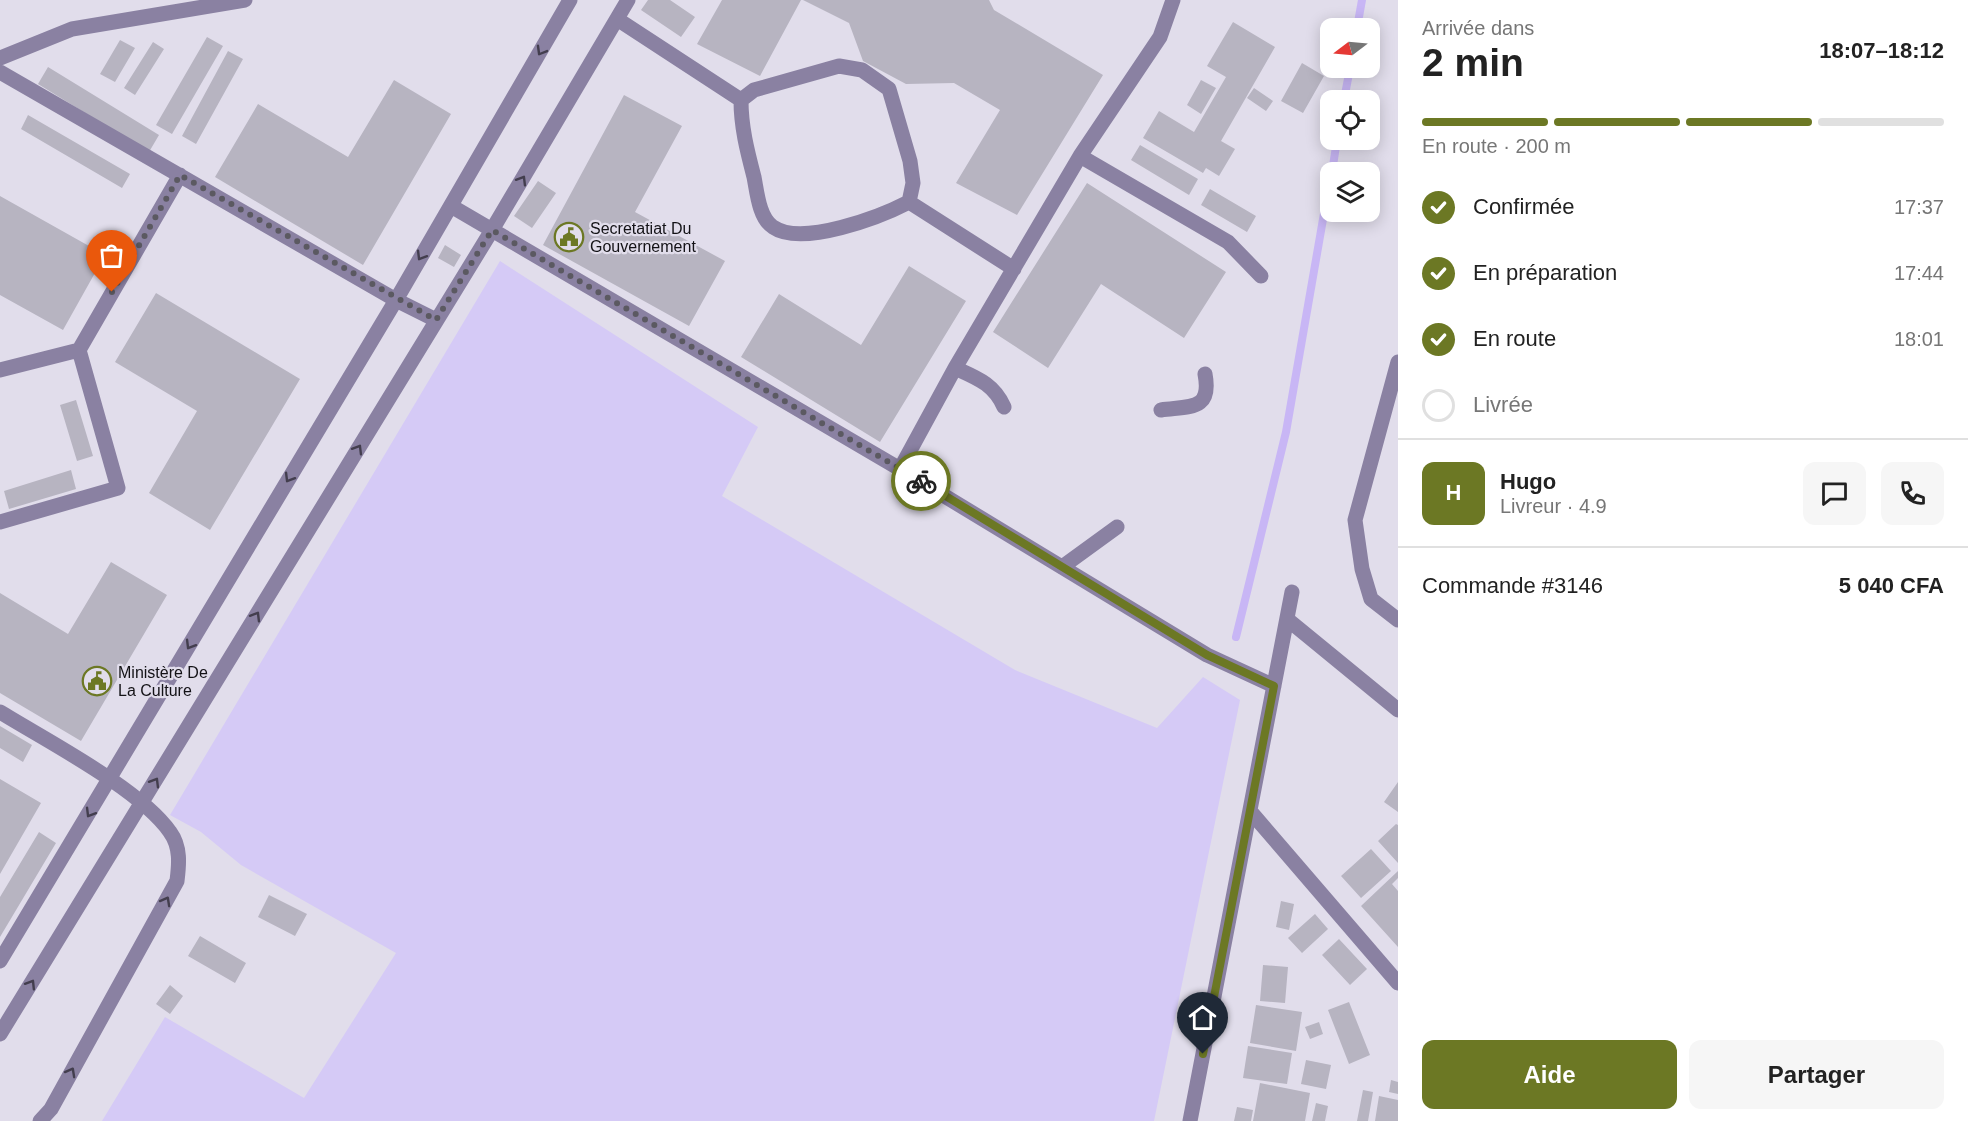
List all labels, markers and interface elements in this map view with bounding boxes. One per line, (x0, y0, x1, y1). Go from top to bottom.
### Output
text: Arrivée dans (1422, 17, 1534, 39)
north arrow (1320, 18, 1380, 78)
map controls (1320, 18, 1380, 222)
text: 18:07–18:12 (1819, 38, 1944, 63)
text: 2 min (1422, 41, 1524, 84)
one-way arrow (537, 45, 548, 55)
button: locate (1320, 90, 1380, 150)
text: En route · 200 m (1422, 135, 1571, 157)
button: layers (1320, 162, 1380, 222)
one-way arrow (515, 176, 526, 186)
icon: check (1422, 191, 1455, 224)
text: Confirmée (1473, 194, 1574, 219)
text: 17:37 (1894, 196, 1944, 218)
place label: Secretatiat Du Gouvernement (590, 220, 696, 255)
public building icon: Secretatiat Du Gouvernement (553, 221, 585, 253)
pin (86, 230, 137, 292)
icon: bag (95, 239, 128, 272)
one-way arrow (417, 250, 429, 260)
icon: check (1422, 257, 1455, 290)
text: En préparation (1473, 260, 1617, 285)
text: 17:44 (1894, 262, 1944, 284)
icon: check (1422, 323, 1455, 356)
text: En route (1473, 326, 1556, 351)
text: 18:01 (1894, 328, 1944, 350)
text: Livrée (1473, 392, 1533, 417)
one-way arrow (350, 445, 362, 455)
courier (891, 451, 951, 511)
button: chat (1803, 462, 1866, 525)
button: phone (1881, 462, 1944, 525)
icon: bike (905, 465, 938, 498)
text: Hugo (1500, 469, 1556, 494)
one-way arrow (285, 472, 297, 482)
text: H (1446, 480, 1461, 505)
text: Livreur · 4.9 (1500, 495, 1607, 517)
text: Commande #3146 (1422, 573, 1603, 598)
text: 5 040 CFA (1839, 573, 1944, 598)
one-way arrow (249, 612, 261, 622)
one-way arrow (185, 639, 197, 649)
place label: Ministère De La Culture (118, 664, 208, 699)
public building icon: Ministère De La Culture (81, 665, 113, 697)
one-way arrow (147, 778, 159, 788)
one-way arrow (85, 807, 97, 817)
one-way arrow (159, 897, 170, 908)
one-way arrow (23, 980, 35, 990)
pin (1177, 992, 1228, 1054)
icon: home (1186, 1001, 1219, 1034)
button: Aide (1422, 1040, 1677, 1109)
button: Partager (1689, 1040, 1944, 1109)
one-way arrow (64, 1068, 75, 1078)

